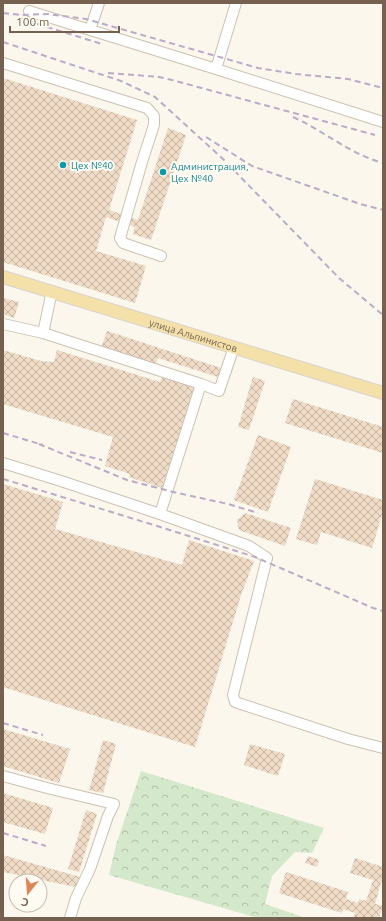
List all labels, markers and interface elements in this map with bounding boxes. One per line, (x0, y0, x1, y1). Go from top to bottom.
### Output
scale bar (10, 8, 119, 34)
text: 100 m (16, 15, 49, 28)
marker: Цех №40 (58, 160, 68, 170)
place label: Цех №40 (71, 160, 114, 171)
place label: Администрация, Цех №40 (171, 161, 248, 184)
marker: Администрация, Цех №40 (158, 167, 168, 177)
street label: улица Альпинистов (148, 317, 239, 354)
north arrow (8, 873, 48, 913)
text: С (20, 896, 30, 909)

